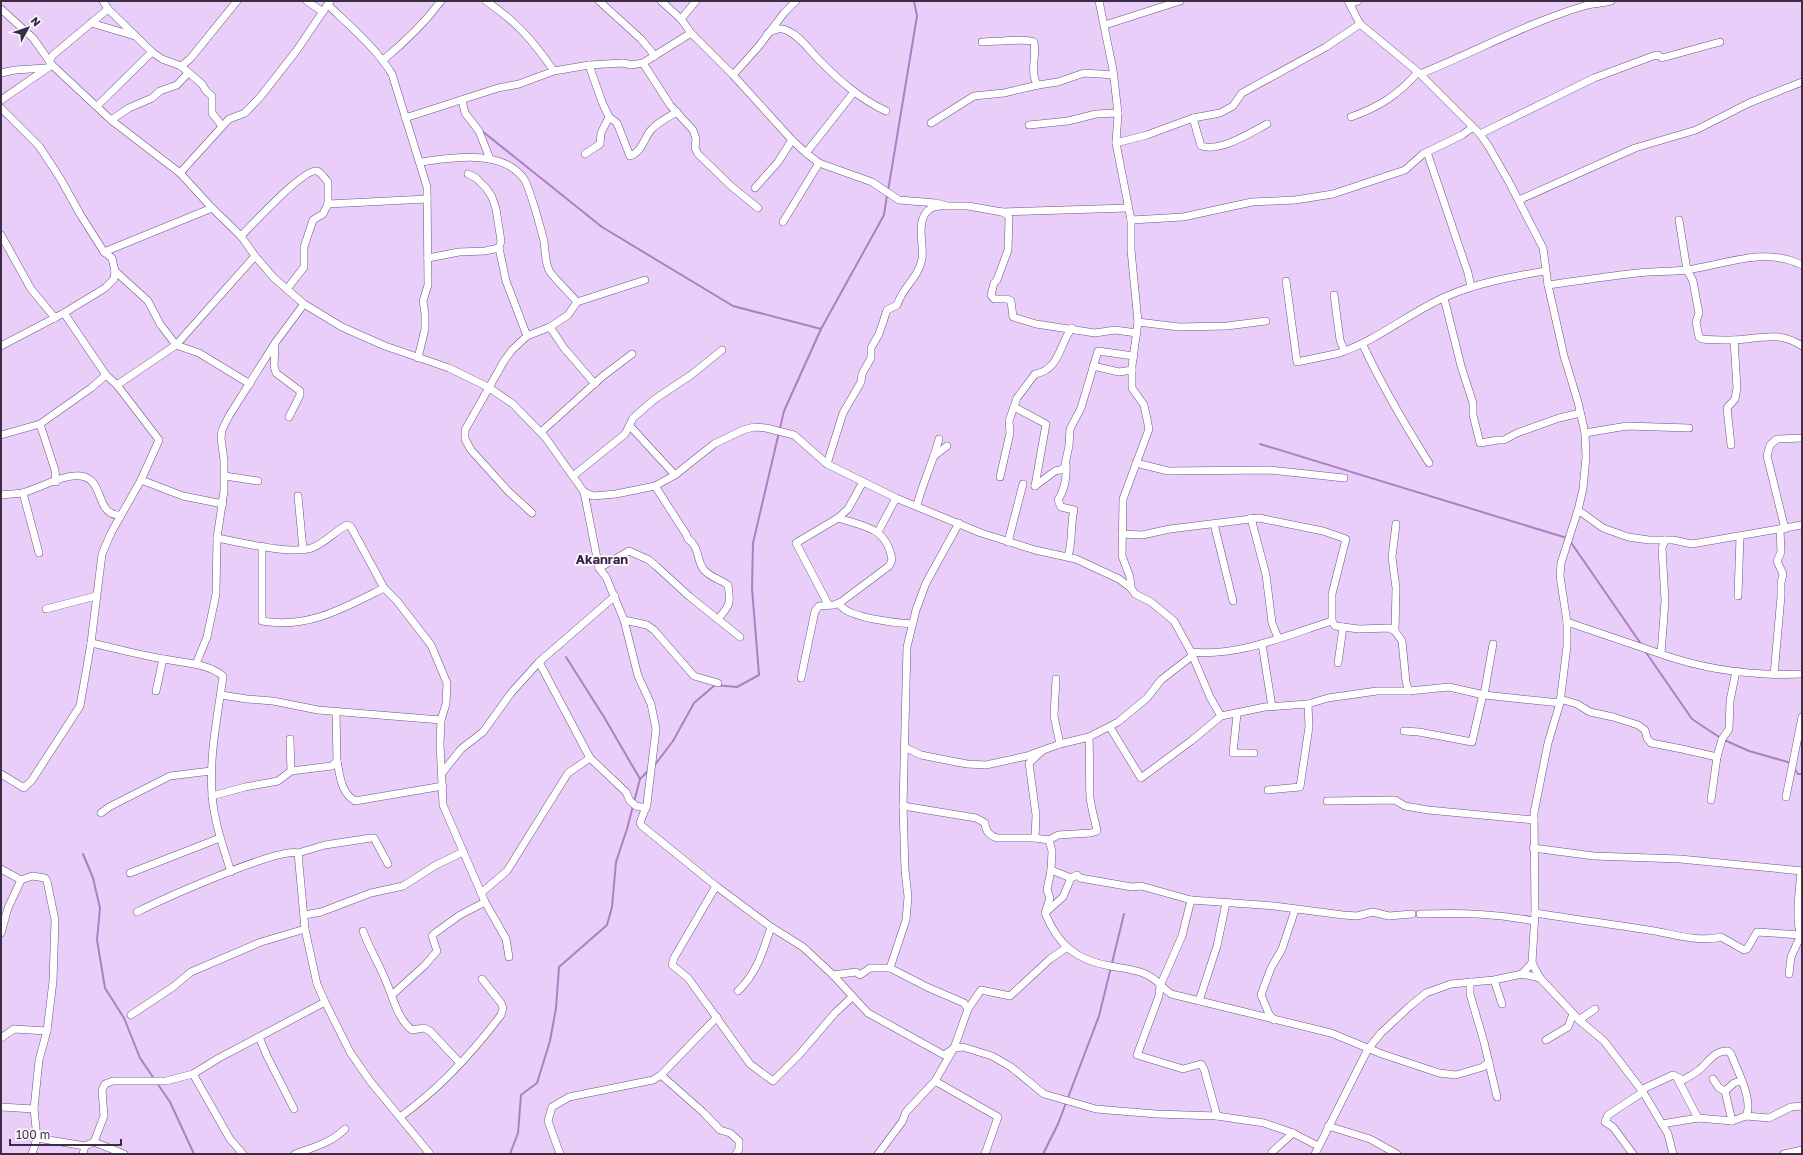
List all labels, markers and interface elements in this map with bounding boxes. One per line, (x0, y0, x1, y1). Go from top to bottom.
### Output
north arrow (8, 8, 48, 48)
text: N (28, 14, 44, 29)
district label: Akanran (576, 551, 628, 567)
scale bar (10, 1121, 121, 1147)
text: 100 m (16, 1127, 50, 1142)

